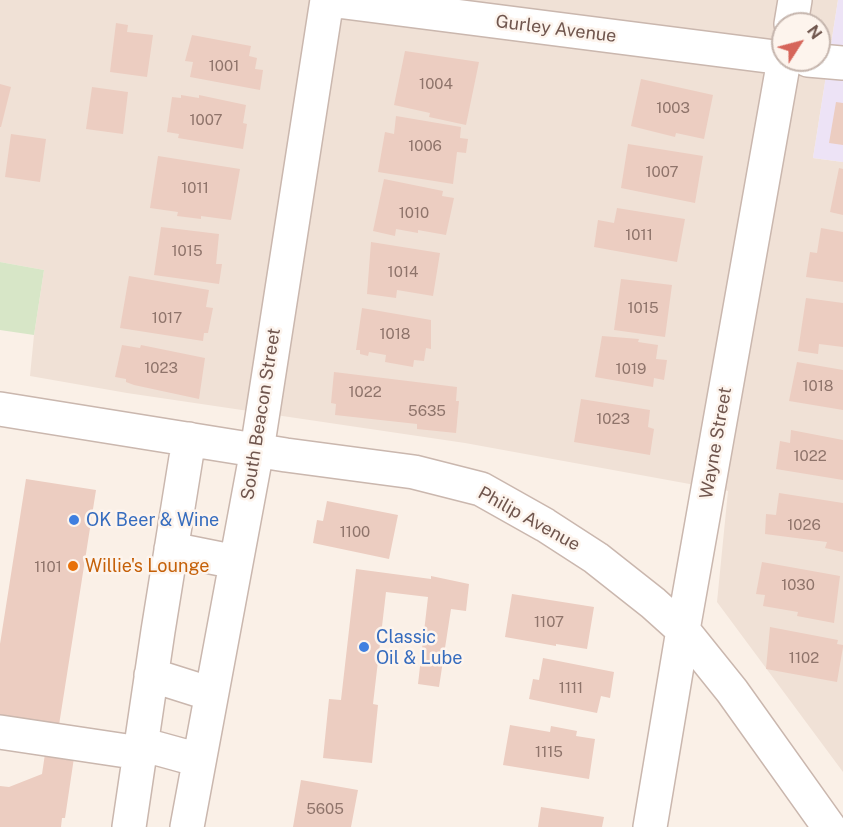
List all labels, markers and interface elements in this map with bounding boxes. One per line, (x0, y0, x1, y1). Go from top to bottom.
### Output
street label: Gurley Avenue (494, 11, 618, 47)
north arrow (771, 12, 831, 72)
text: N (803, 22, 826, 43)
house number: 1001 (209, 57, 239, 75)
house number: 1004 (419, 75, 453, 93)
house number: 1003 (656, 99, 690, 117)
house number: 1007 (189, 111, 223, 129)
house number: 1006 (408, 137, 442, 155)
house number: 1007 (645, 163, 679, 181)
house number: 1011 (181, 179, 209, 197)
house number: 1010 (399, 204, 429, 222)
house number: 1011 (625, 226, 653, 244)
house number: 1015 (172, 242, 202, 260)
house number: 1014 (388, 263, 418, 281)
house number: 1015 (628, 299, 658, 317)
house number: 1017 (152, 309, 182, 327)
house number: 1018 (379, 325, 411, 343)
street label: South Beacon Street (237, 326, 285, 502)
house number: 1023 (144, 359, 178, 377)
house number: 1019 (616, 360, 646, 378)
house number: 1018 (802, 377, 834, 395)
house number: 1022 (348, 383, 382, 401)
street label: Wayne Street (696, 385, 736, 501)
house number: 5635 (408, 402, 446, 420)
house number: 1023 (596, 410, 630, 428)
house number: 1022 (793, 447, 827, 465)
street label: Philip Avenue (474, 482, 584, 556)
place label: OK Beer & Wine (86, 509, 219, 531)
marker: OK Beer & Wine (67, 513, 81, 527)
house number: 1026 (787, 516, 821, 534)
house number: 1100 (340, 523, 370, 541)
place label: Willie's Lounge (85, 555, 210, 577)
house number: 1101 (34, 558, 62, 576)
marker: Willie's Lounge (66, 559, 80, 573)
house number: 1030 (781, 576, 815, 594)
house number: 1107 (534, 613, 564, 631)
place label: Classic Oil & Lube (376, 626, 463, 668)
marker: Classic Oil & Lube (357, 640, 371, 654)
house number: 1102 (789, 649, 819, 667)
house number: 1111 (559, 679, 583, 697)
house number: 1115 (535, 743, 563, 761)
house number: 5605 (306, 800, 344, 818)

